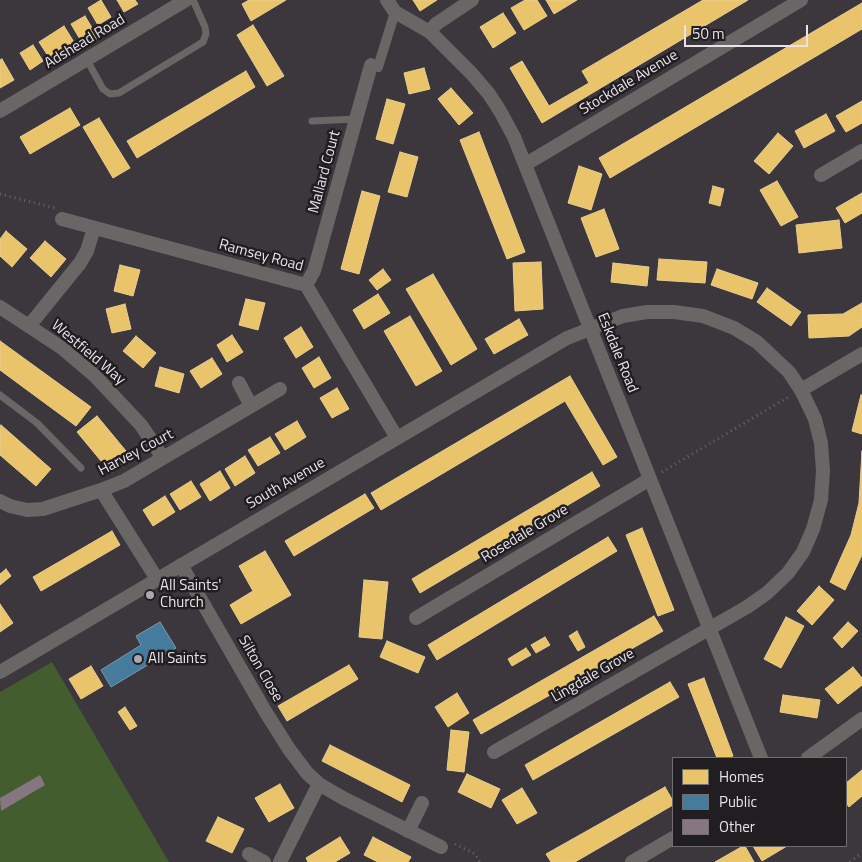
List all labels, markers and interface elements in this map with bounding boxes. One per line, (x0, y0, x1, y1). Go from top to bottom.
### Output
street label: Adshead Road (42, 11, 128, 73)
scale bar (687, 15, 811, 47)
text: 50 m (692, 22, 725, 45)
street label: Stockdale Avenue (577, 47, 681, 119)
street label: Mallard Court (305, 129, 345, 215)
street label: Ramsey Road (217, 236, 305, 276)
street label: Eskdale Road (593, 310, 641, 396)
street label: Westfield Way (47, 317, 129, 389)
street label: Harvey Court (95, 426, 177, 480)
street label: South Avenue (244, 454, 328, 514)
street label: Rosedale Grove (478, 501, 572, 567)
place label: All Saints' Church (160, 577, 221, 612)
marker: All Saints' Church (144, 589, 156, 601)
street label: Silton Close (234, 633, 286, 705)
street label: Lingdale Grove (548, 645, 638, 707)
place label: All Saints (148, 650, 206, 668)
marker: All Saints (132, 653, 144, 665)
legend (672, 757, 847, 847)
text: Homes (719, 765, 764, 788)
text: Public (719, 790, 757, 813)
text: Other (719, 815, 755, 838)

